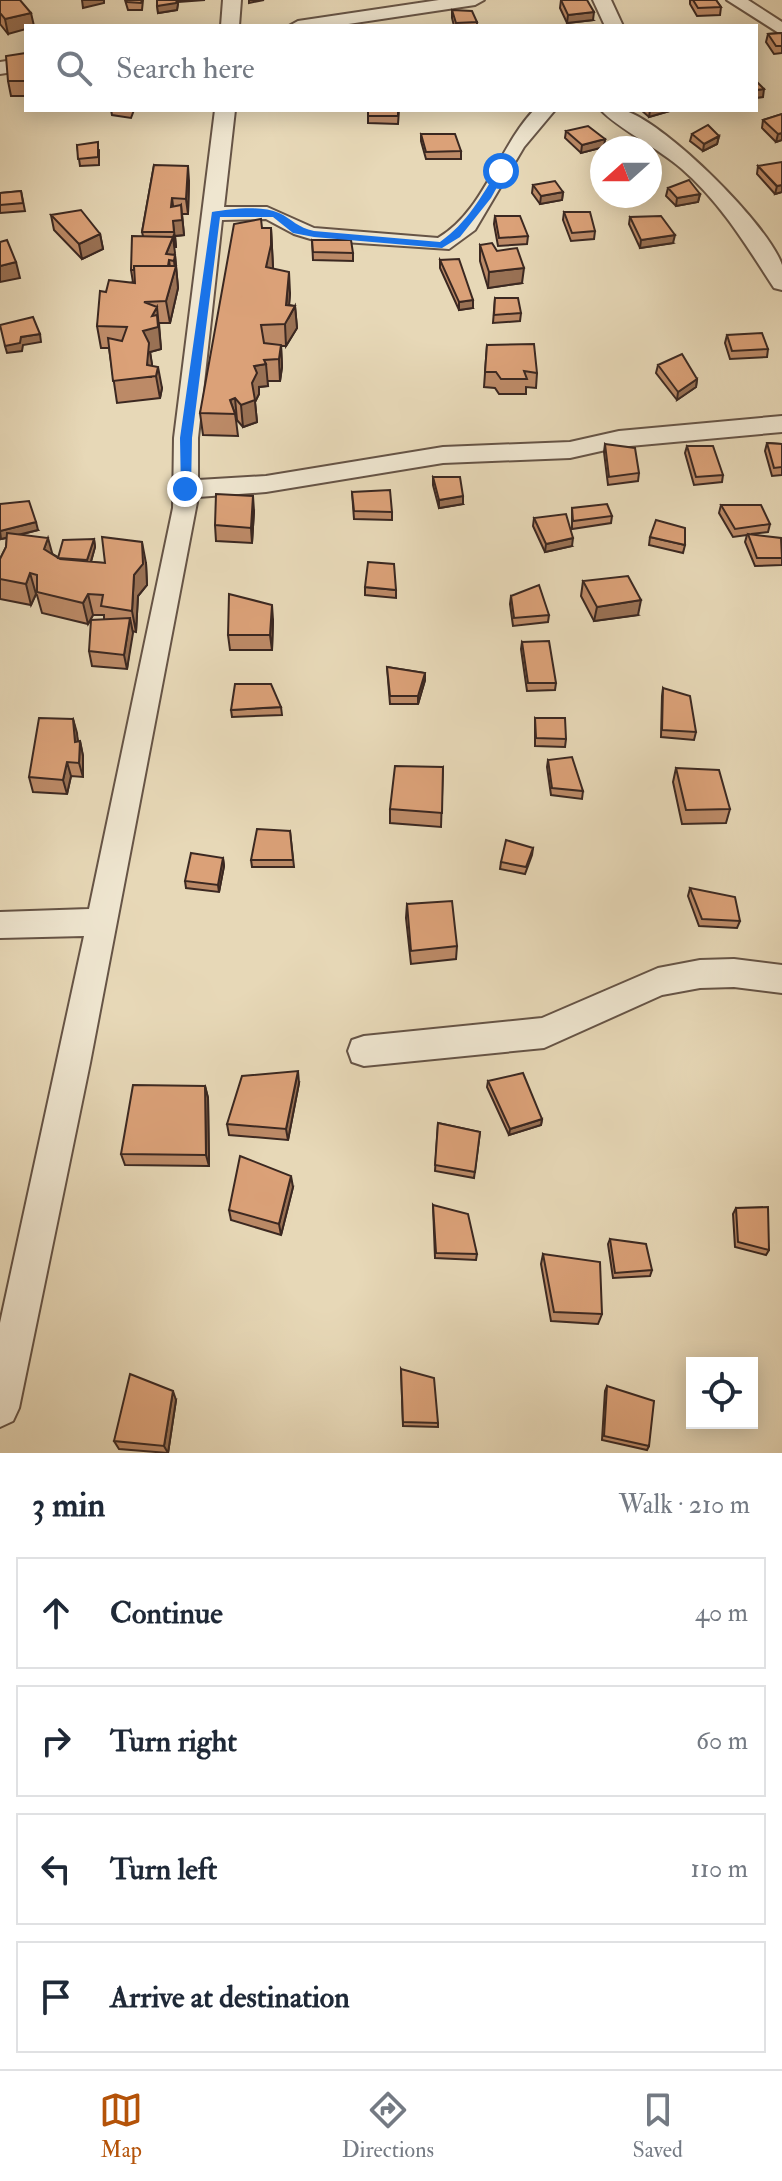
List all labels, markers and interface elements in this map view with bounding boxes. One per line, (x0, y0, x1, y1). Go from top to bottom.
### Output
search box (24, 24, 758, 112)
icon: search (52, 46, 96, 90)
text: Search here (116, 50, 255, 87)
north arrow (590, 136, 662, 208)
route start (483, 153, 519, 189)
route end (167, 471, 203, 507)
map controls (686, 1357, 758, 1429)
button: locate (686, 1357, 758, 1429)
text: 3 min (32, 1484, 105, 1527)
text: Walk · 210 m (619, 1489, 750, 1521)
icon: ahead (34, 1591, 78, 1635)
text: Continue (110, 1595, 223, 1632)
text: 40 m (695, 1597, 748, 1629)
icon: right (34, 1719, 78, 1763)
text: Turn right (110, 1723, 237, 1760)
text: 60 m (696, 1725, 748, 1757)
icon: left (34, 1847, 78, 1891)
text: Turn left (110, 1851, 217, 1888)
text: 110 m (691, 1853, 748, 1885)
icon: arrive (34, 1975, 78, 2019)
text: Arrive at destination (110, 1979, 350, 2016)
tab: Map (99, 2088, 143, 2164)
tab: Directions (342, 2088, 434, 2164)
tab: Saved (633, 2088, 683, 2164)

